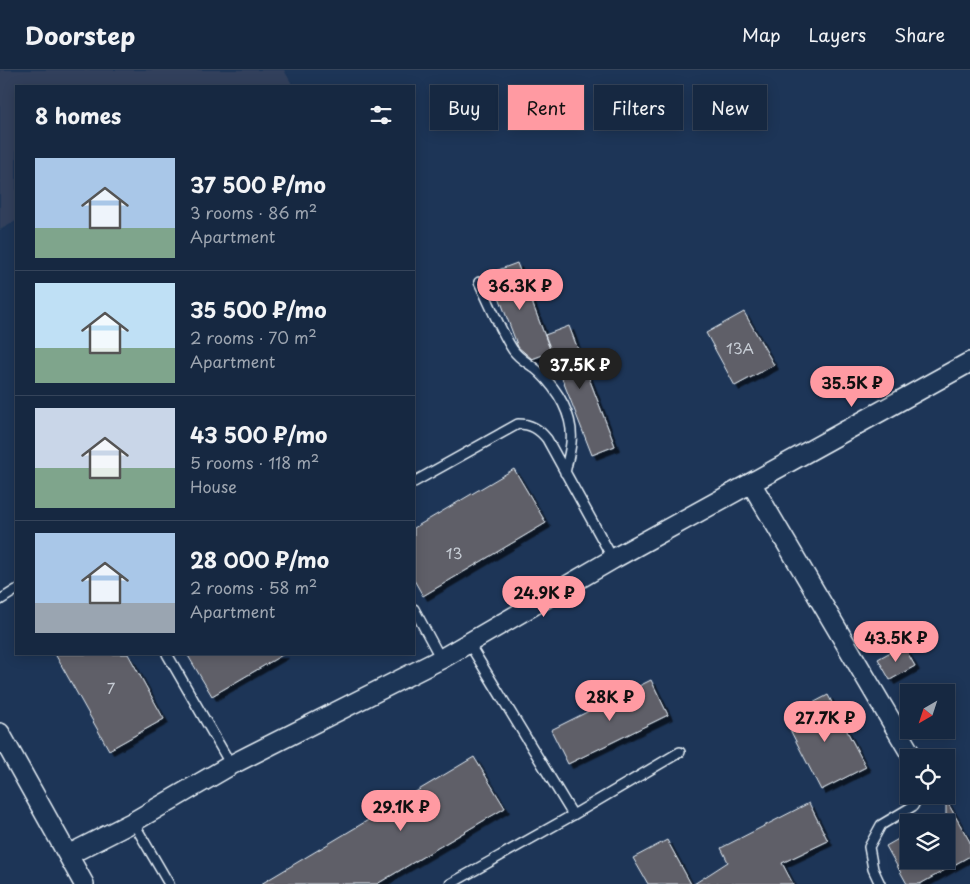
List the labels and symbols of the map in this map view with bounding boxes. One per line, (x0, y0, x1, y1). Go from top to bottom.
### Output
pin: 36.3K ₽ (474, 268, 566, 311)
house number: 13А (726, 336, 754, 359)
pin: 37.5K ₽ (534, 348, 626, 390)
pin: 35.5K ₽ (806, 366, 898, 408)
house number: 13 (446, 541, 462, 564)
pin: 24.9K ₽ (498, 576, 590, 618)
pin: 43.5K ₽ (850, 620, 942, 663)
house number: 7 (107, 676, 116, 699)
pin: 28K ₽ (575, 680, 645, 722)
north arrow (900, 684, 955, 739)
pin: 27.7K ₽ (779, 700, 871, 743)
pin: 29.1K ₽ (355, 790, 447, 832)

